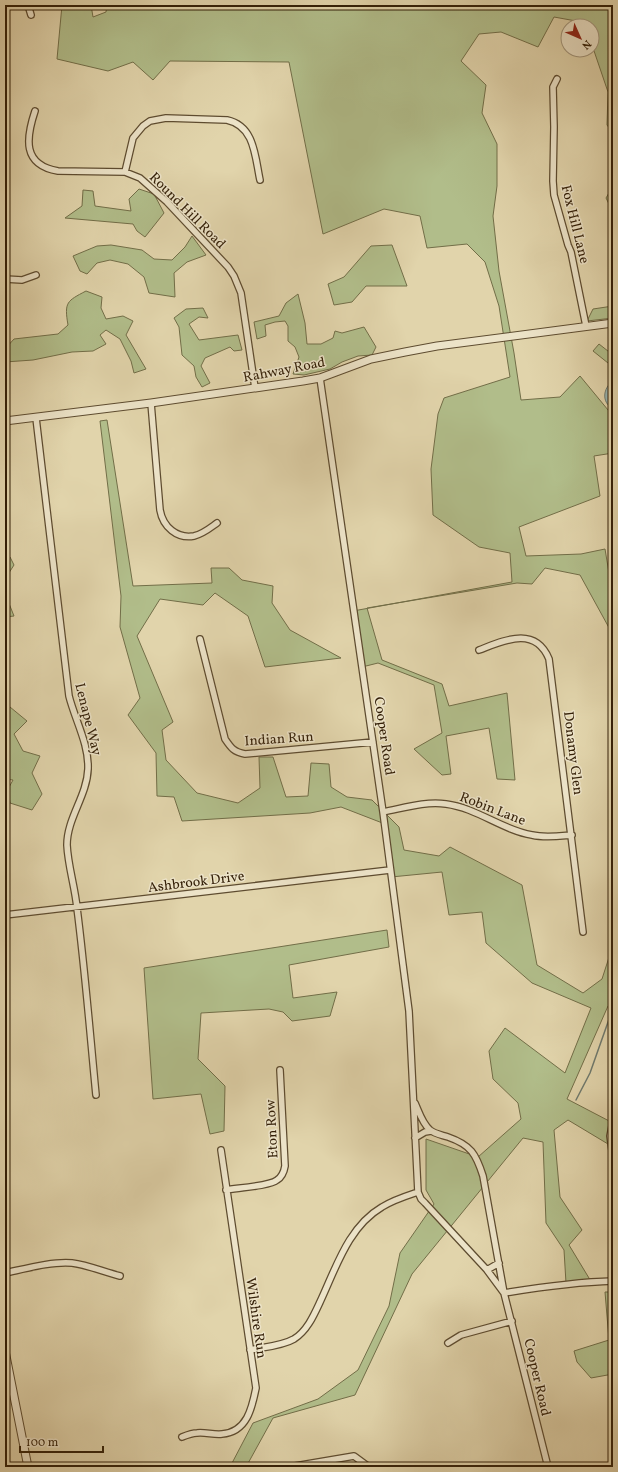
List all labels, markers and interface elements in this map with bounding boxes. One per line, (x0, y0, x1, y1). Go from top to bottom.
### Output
north arrow (560, 18, 600, 58)
text: N (578, 36, 594, 52)
street label: Round Hill Road (144, 169, 230, 254)
street label: Fox Hill Lane (556, 183, 594, 266)
street label: Rahway Road (242, 353, 327, 388)
street label: Lenape Way (69, 681, 106, 758)
street label: Cooper Road (369, 696, 398, 777)
street label: Donamy Glen (558, 710, 587, 796)
street label: Indian Run (244, 728, 314, 751)
street label: Robin Lane (457, 788, 529, 831)
street label: Ashbrook Drive (147, 867, 246, 898)
street label: Eton Row (261, 1099, 284, 1159)
street label: Wilshire Run (240, 1276, 271, 1360)
street label: Cooper Road (518, 1337, 555, 1418)
scale bar (20, 1428, 103, 1454)
text: 100 m (26, 1435, 59, 1451)

